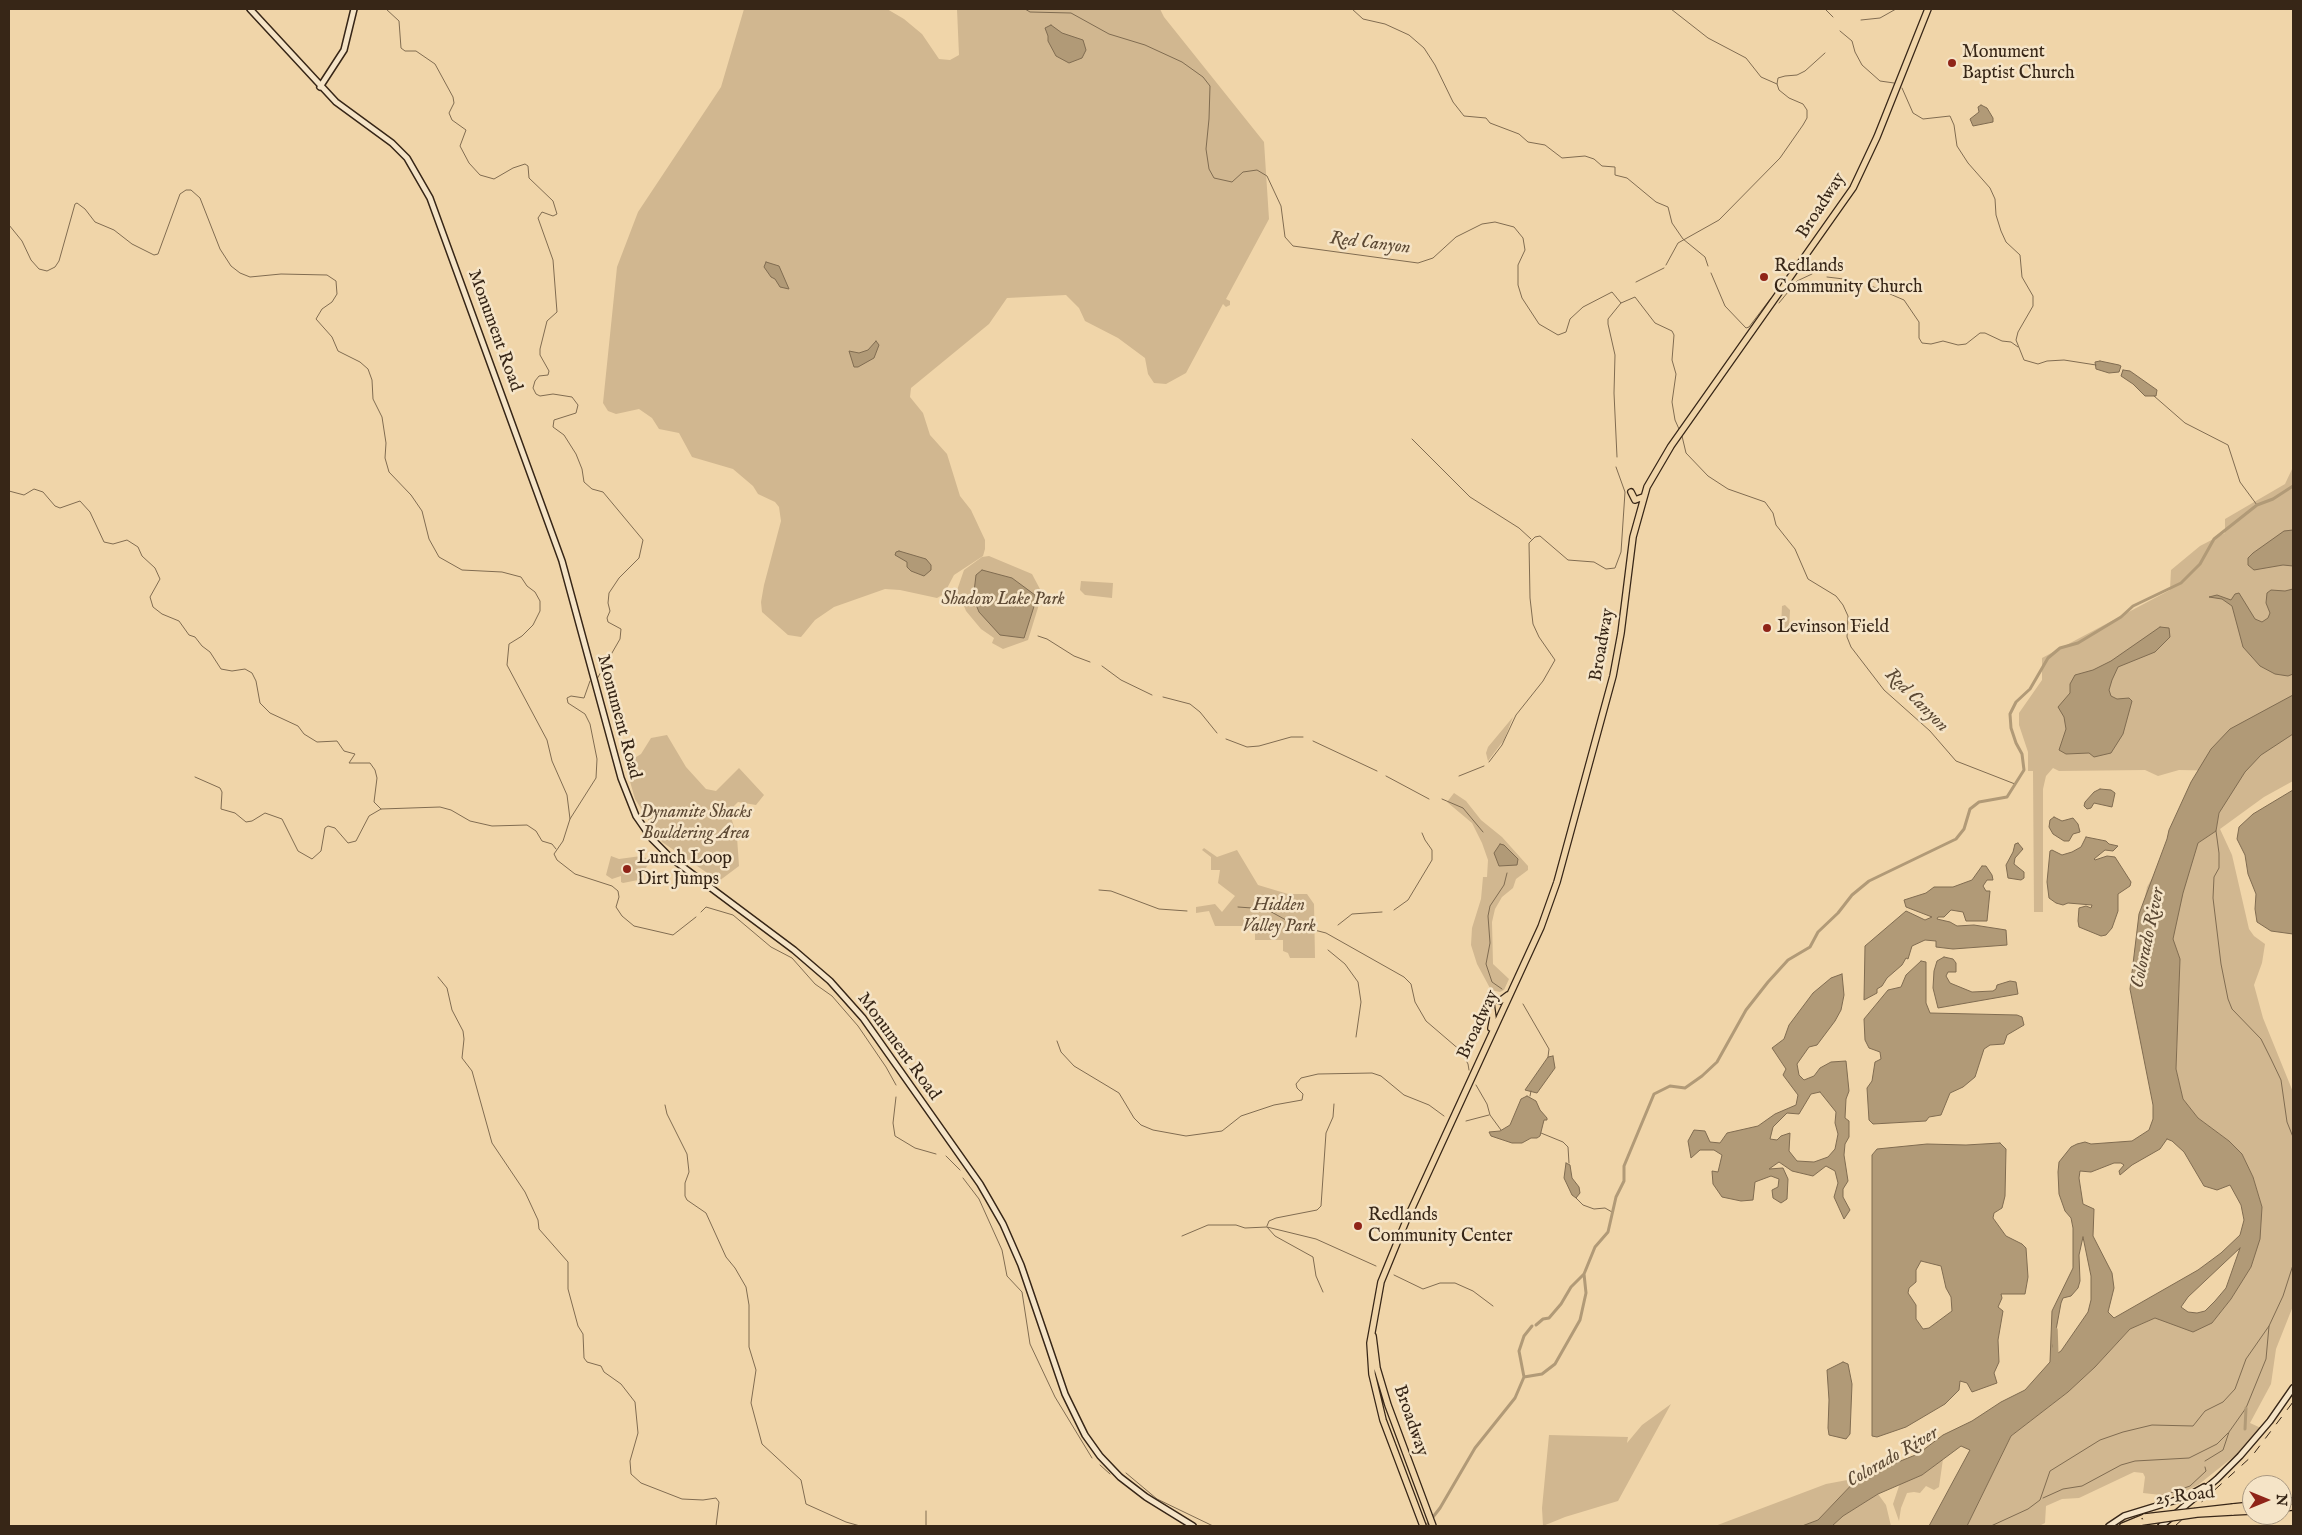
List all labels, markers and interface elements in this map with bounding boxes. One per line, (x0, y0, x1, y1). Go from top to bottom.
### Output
place label: Monument Baptist Church (1962, 42, 2074, 84)
marker: Monument Baptist Church (1946, 57, 1958, 69)
street label: Broadway (1793, 169, 1851, 243)
water label: Red Canyon (1328, 228, 1412, 260)
place label: Redlands Community Church (1774, 256, 1922, 298)
street label: Monument Road (462, 267, 526, 395)
marker: Redlands Community Church (1758, 271, 1770, 283)
park label: Shadow Lake Park (941, 589, 1065, 611)
street label: Broadway (1586, 607, 1620, 683)
place label: Levinson Field (1777, 617, 1889, 639)
marker: Levinson Field (1761, 622, 1773, 634)
street label: Monument Road (591, 653, 645, 781)
water label: Red Canyon (1879, 664, 1953, 738)
park label: Dynamite Shacks Bouldering Area (640, 802, 752, 844)
place label: Lunch Loop Dirt Jumps (637, 848, 732, 891)
marker: Lunch Loop Dirt Jumps (621, 863, 633, 875)
water label: Colorado River (2127, 886, 2171, 990)
park label: Hidden Valley Park (1242, 895, 1316, 938)
street label: Broadway (1454, 987, 1504, 1063)
street label: Monument Road (852, 989, 944, 1105)
place label: Redlands Community Center (1368, 1205, 1513, 1248)
marker: Redlands Community Center (1352, 1220, 1364, 1232)
street label: Broadway (1388, 1383, 1432, 1459)
water label: Colorado River (1843, 1423, 1943, 1493)
north arrow (2242, 1475, 2292, 1525)
street label: 25 Road (2154, 1483, 2216, 1511)
text: N (2272, 1494, 2290, 1506)

